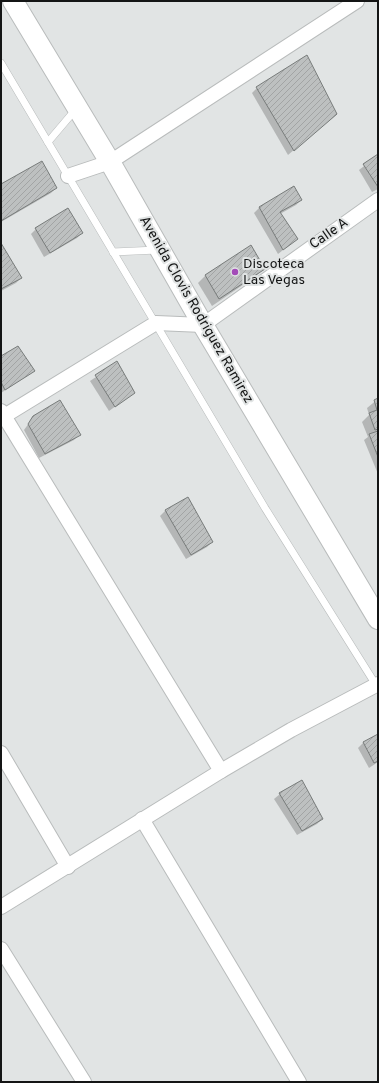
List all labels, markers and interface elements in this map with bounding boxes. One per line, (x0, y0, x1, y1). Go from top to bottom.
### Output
street label: Avenida Clovis Rodriguez Ramirez (135, 213, 257, 407)
street label: Calle A (306, 215, 352, 253)
place label: Discoteca Las Vegas (243, 256, 305, 289)
marker: Discoteca Las Vegas (230, 267, 240, 277)

